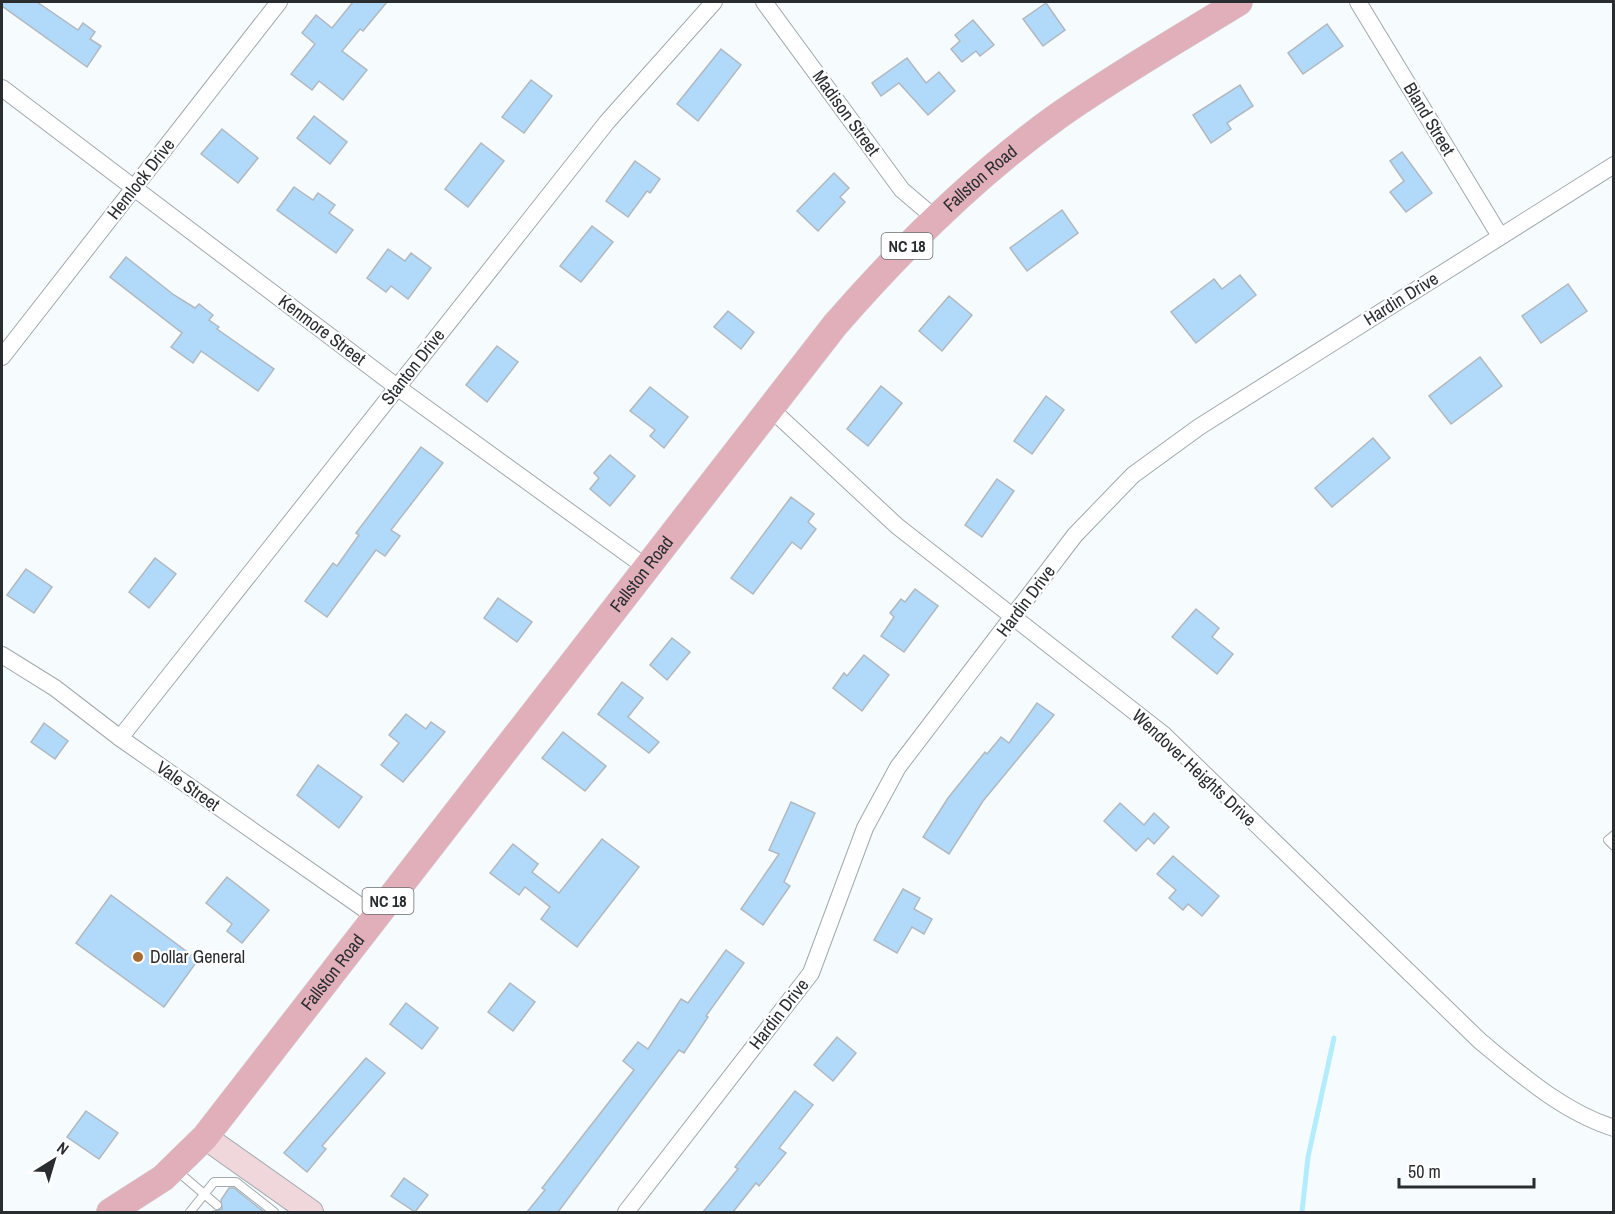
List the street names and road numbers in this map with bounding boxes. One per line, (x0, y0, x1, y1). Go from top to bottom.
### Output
street label: Madison Street (807, 65, 886, 161)
street label: Bland Street (1398, 77, 1461, 160)
street label: Hemlock Drive (101, 133, 180, 225)
street label: Fallston Road (937, 139, 1022, 217)
road number: NC 18 (882, 233, 932, 259)
street label: Hardin Drive (1359, 266, 1443, 331)
street label: Kenmore Street (273, 289, 371, 371)
street label: Stanton Drive (375, 323, 450, 410)
street label: Fallston Road (604, 530, 679, 617)
street label: Hardin Drive (990, 560, 1061, 642)
street label: Wendover Heights Drive (1127, 703, 1262, 832)
street label: Vale Street (152, 755, 225, 816)
road number: NC 18 (362, 888, 414, 914)
street label: Fallston Road (295, 929, 370, 1015)
street label: Hardin Drive (743, 973, 814, 1054)

